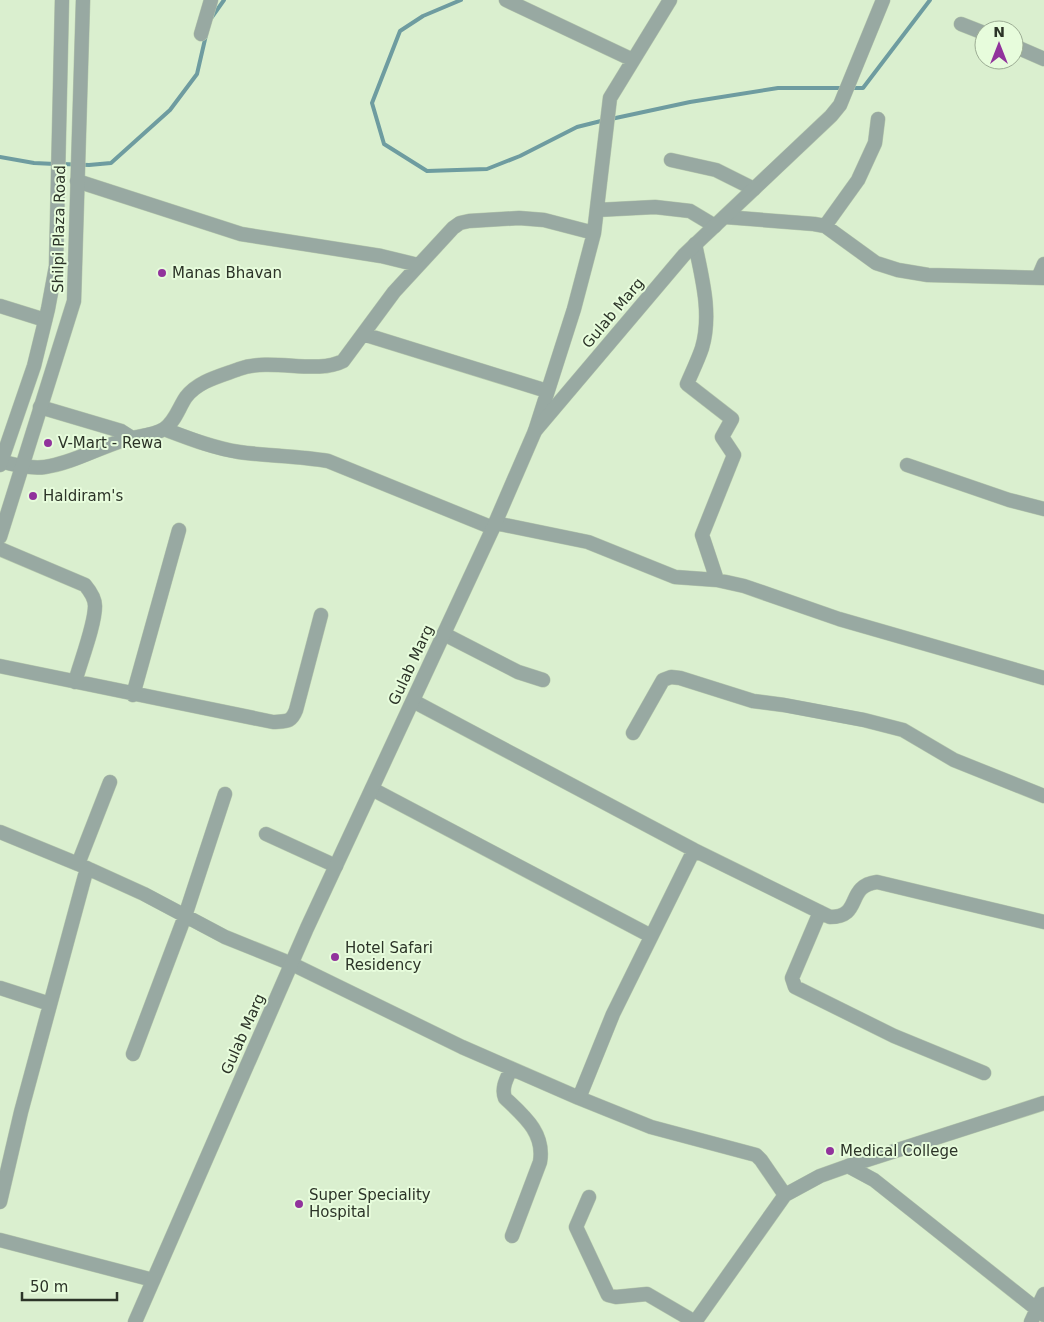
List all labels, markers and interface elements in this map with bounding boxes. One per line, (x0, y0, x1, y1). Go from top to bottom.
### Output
north arrow (974, 20, 1024, 70)
text: N (993, 24, 1005, 40)
street label: Shilpi Plaza Road (49, 165, 69, 293)
place label: Manas Bhavan (172, 264, 282, 282)
marker: Manas Bhavan (156, 267, 168, 279)
street label: Gulab Marg (578, 274, 648, 352)
place label: V-Mart - Rewa (58, 434, 162, 452)
marker: V-Mart - Rewa (42, 437, 54, 449)
place label: Haldiram's (43, 487, 123, 505)
marker: Haldiram's (27, 490, 39, 502)
street label: Gulab Marg (385, 622, 437, 708)
place label: Hotel Safari Residency (345, 939, 433, 974)
marker: Hotel Safari Residency (329, 951, 341, 963)
street label: Gulab Marg (217, 991, 269, 1077)
place label: Medical College (840, 1142, 958, 1160)
marker: Medical College (824, 1145, 836, 1157)
place label: Super Speciality Hospital (309, 1186, 431, 1221)
marker: Super Speciality Hospital (293, 1198, 305, 1210)
scale bar (22, 1270, 118, 1302)
text: 50 m (30, 1278, 68, 1296)

